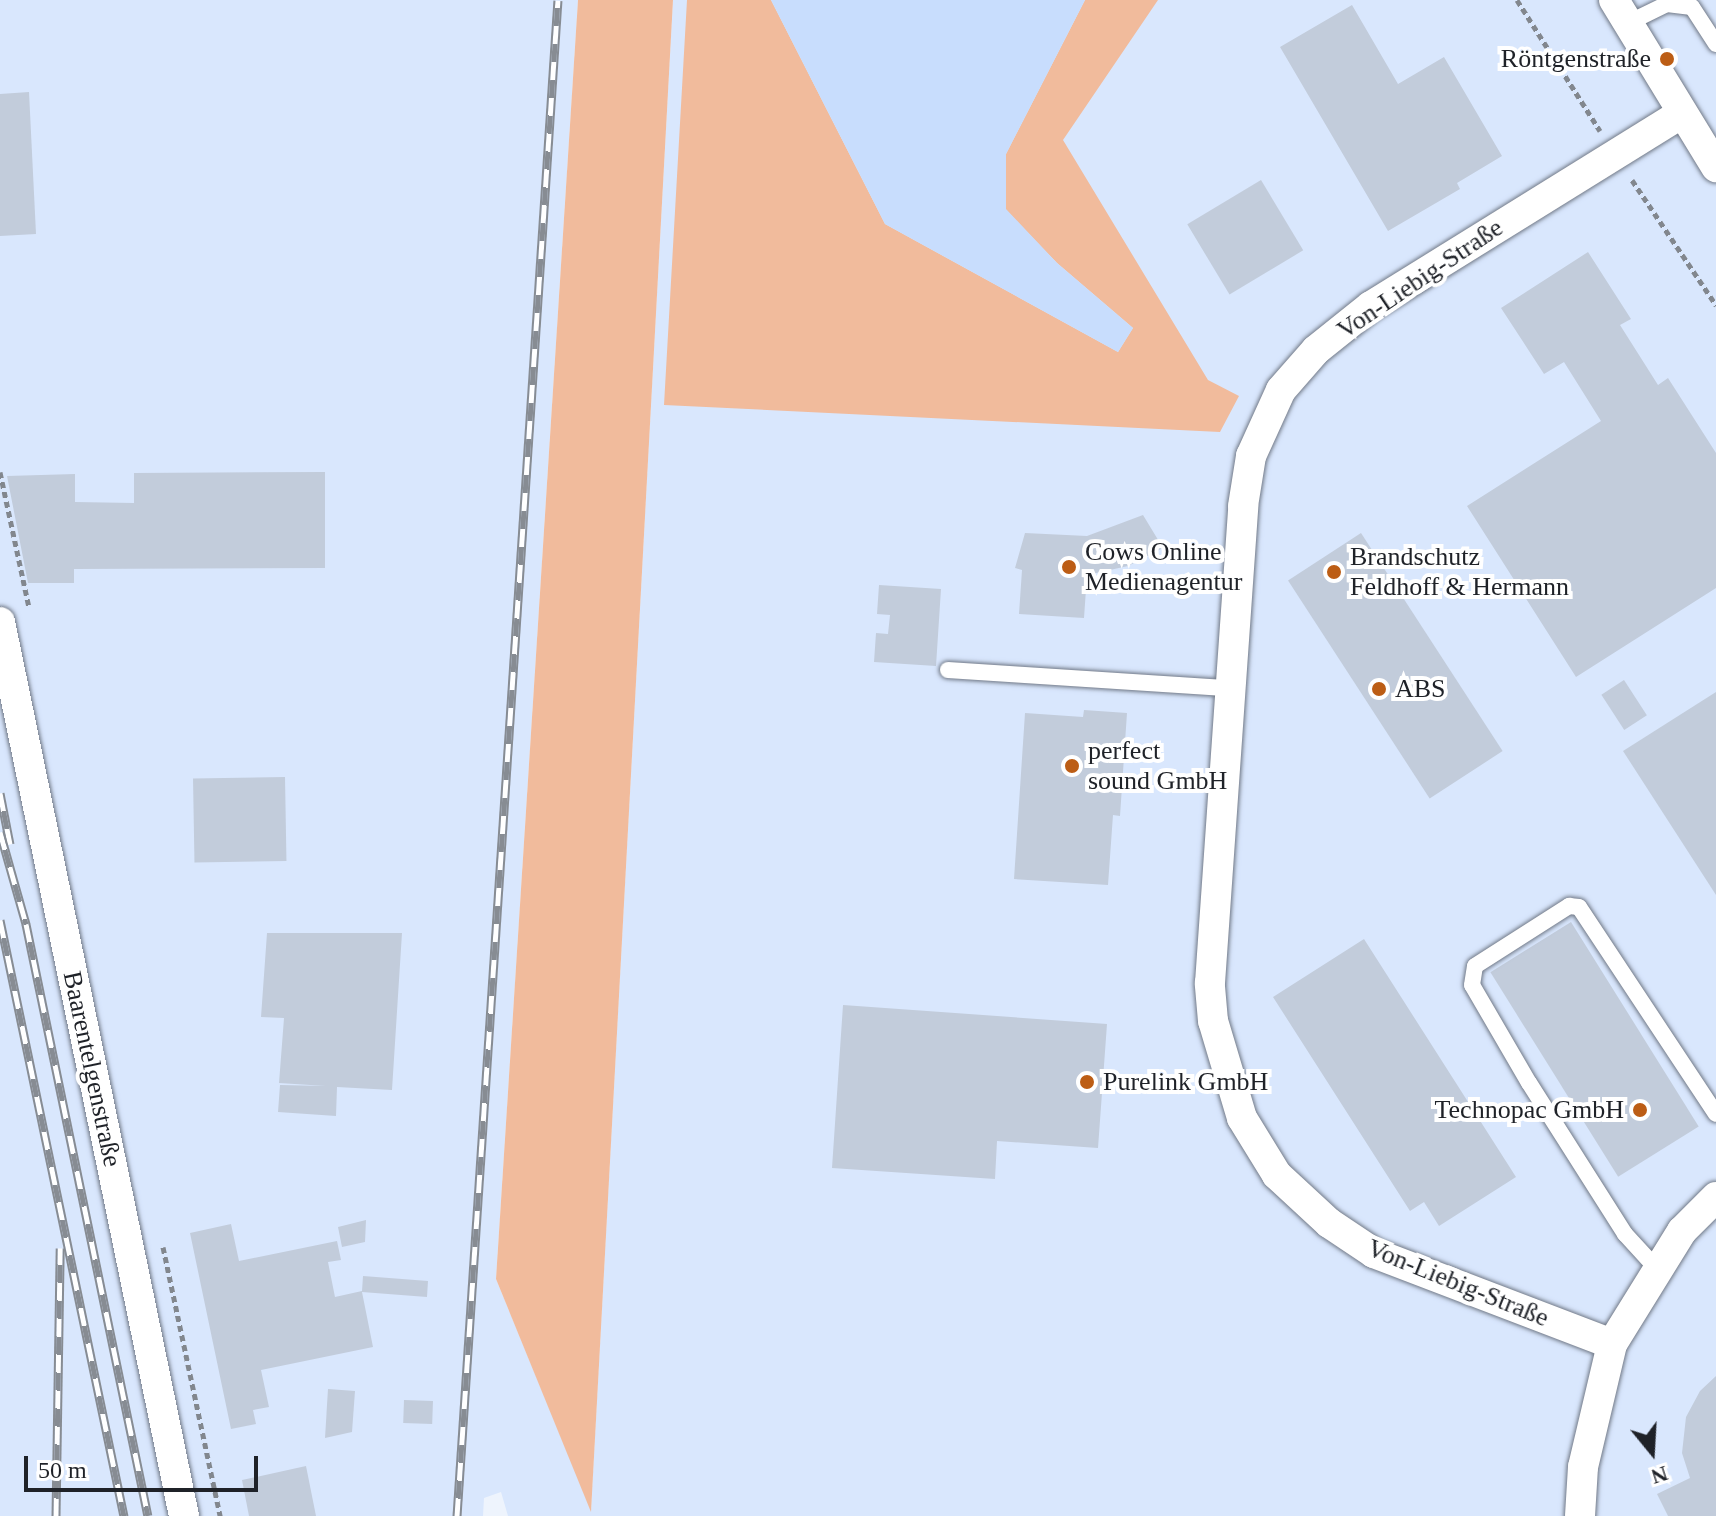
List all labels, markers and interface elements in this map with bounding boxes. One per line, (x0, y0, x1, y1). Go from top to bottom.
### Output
place label: Röntgenstraße (1501, 43, 1651, 75)
marker: Röntgenstraße (1658, 50, 1676, 68)
street label: Von-Liebig-Straße (1331, 212, 1509, 346)
place label: Cows Online Medienagentur (1085, 536, 1242, 598)
place label: Brandschutz Feldhoff & Hermann (1350, 541, 1569, 602)
marker: Cows Online Medienagentur (1060, 558, 1078, 576)
marker: Brandschutz Feldhoff & Hermann (1325, 563, 1343, 581)
place label: ABS (1395, 673, 1446, 705)
marker: ABS (1370, 680, 1388, 698)
place label: perfect sound GmbH (1088, 735, 1227, 796)
marker: perfect sound GmbH (1063, 757, 1081, 775)
street label: Baarentelgenstraße (56, 968, 128, 1170)
place label: Purelink GmbH (1103, 1066, 1268, 1098)
marker: Purelink GmbH (1078, 1073, 1096, 1091)
place label: Technopac GmbH (1434, 1094, 1624, 1126)
marker: Technopac GmbH (1631, 1101, 1649, 1119)
street label: Von-Liebig-Straße (1363, 1232, 1553, 1334)
north arrow (1612, 1412, 1692, 1492)
scale bar (28, 1440, 262, 1490)
text: 50 m (38, 1457, 87, 1483)
text: N (1648, 1461, 1671, 1490)

